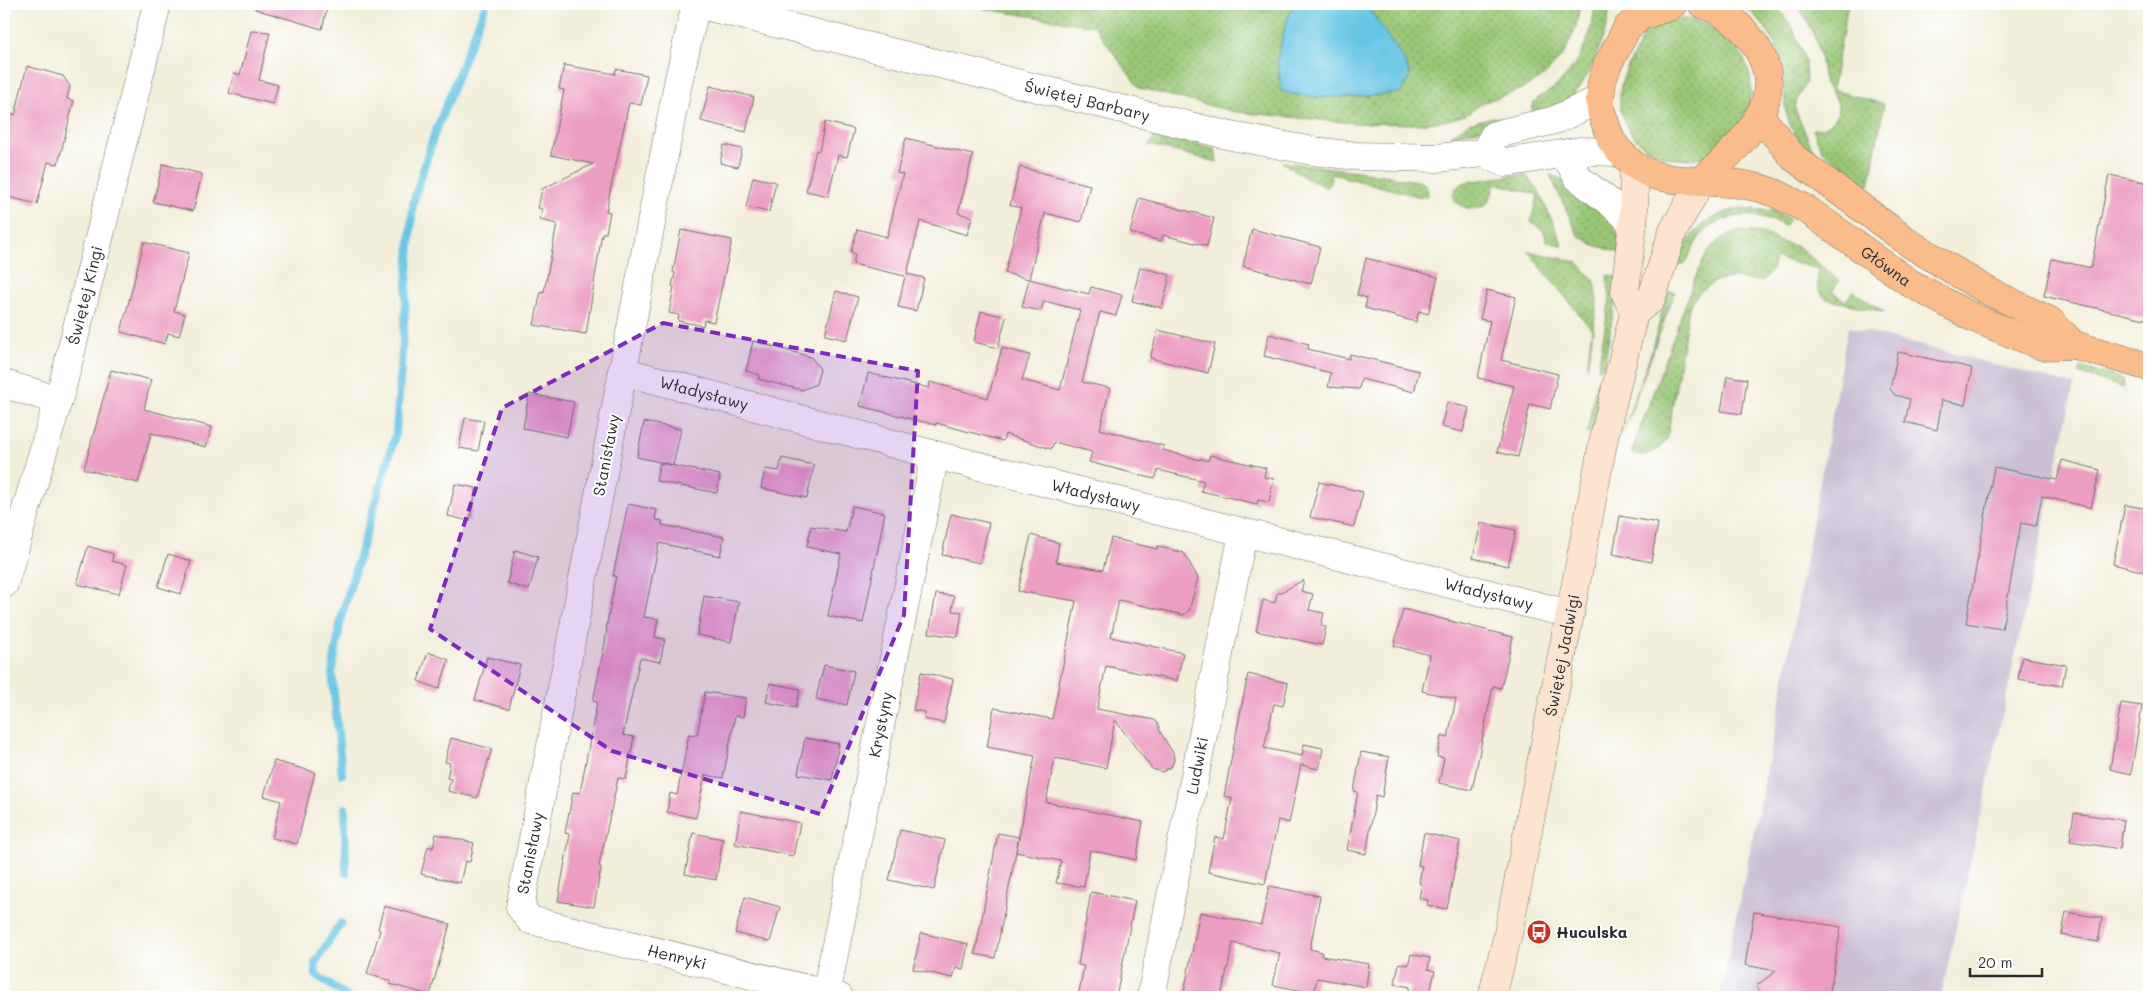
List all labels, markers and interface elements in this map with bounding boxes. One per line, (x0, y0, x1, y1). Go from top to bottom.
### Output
street label: Świętej Barbary (1023, 74, 1152, 126)
street label: Główna (1857, 240, 1916, 291)
street label: Świętej Kingi (62, 243, 107, 347)
street label: Władysławy (658, 371, 751, 414)
street label: Stanisławy (587, 412, 624, 498)
street label: Władysławy (1049, 474, 1143, 516)
street label: Władysławy (1442, 572, 1536, 614)
street label: Świętej Jadwigi (1539, 592, 1584, 718)
street label: Krystyny (863, 690, 897, 759)
street label: Ludwiki (1180, 735, 1212, 796)
street label: Stanisławy (511, 810, 548, 896)
bus stop icon: Huculska (1526, 919, 1552, 945)
place label: Huculska (1556, 921, 1628, 942)
street label: Henryki (646, 939, 709, 974)
scale bar (1970, 946, 2043, 978)
text: 20 m (1978, 952, 2012, 972)

